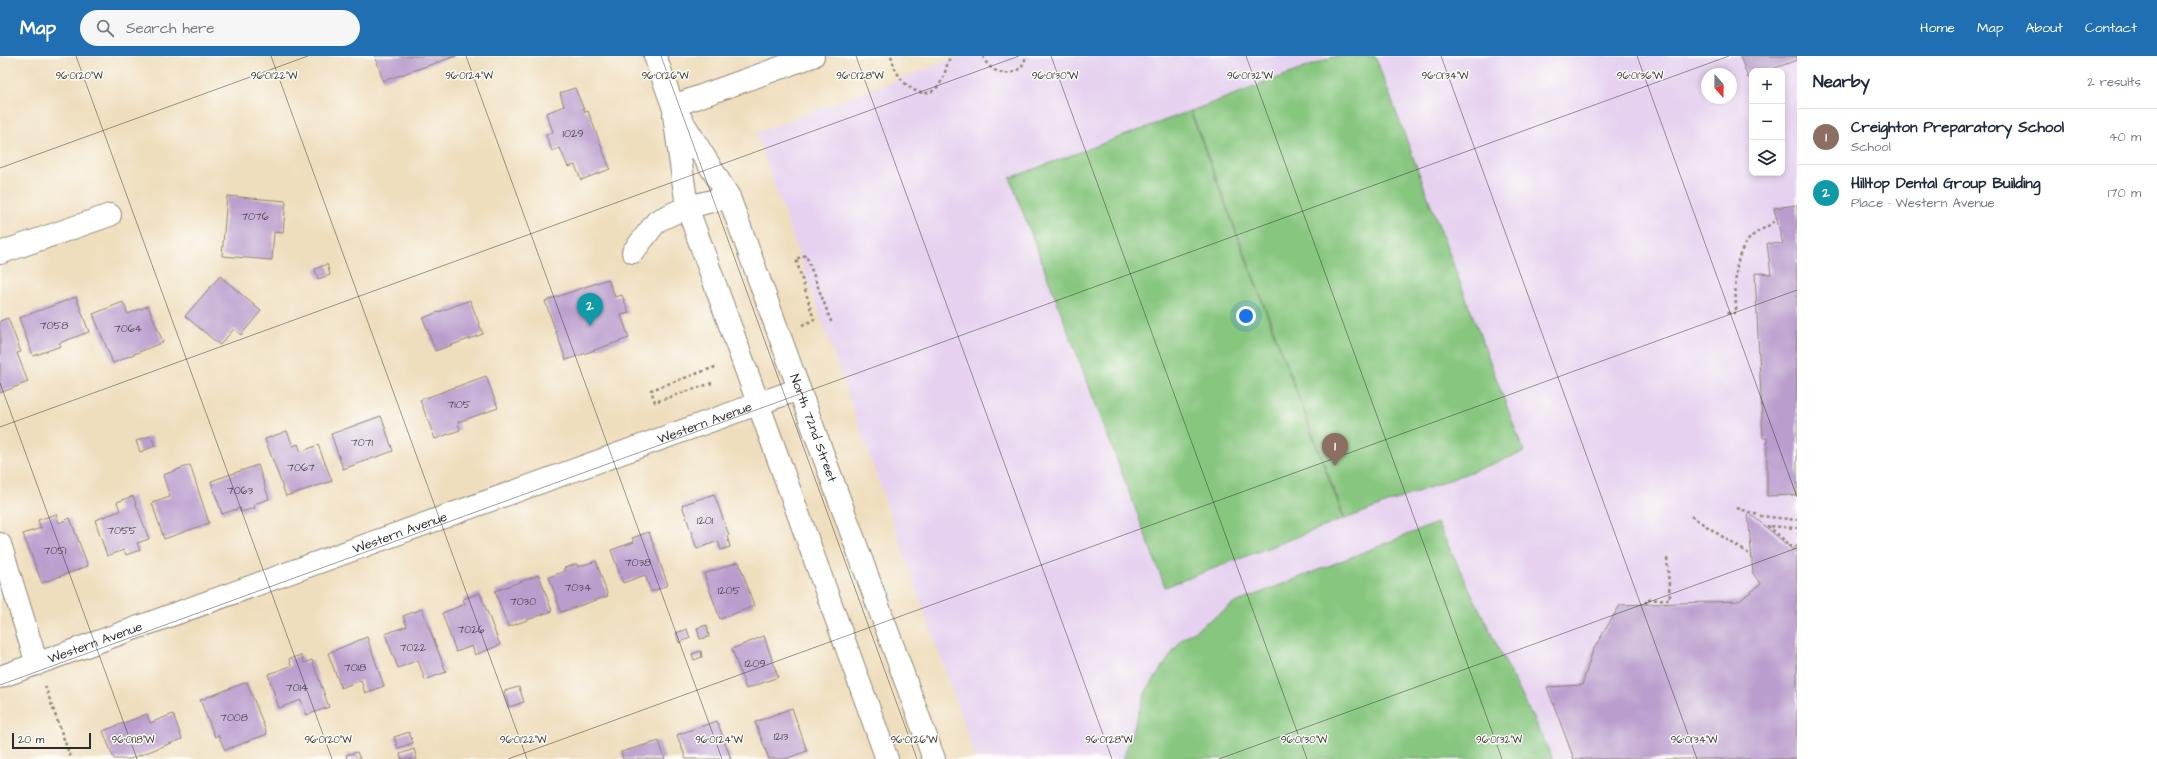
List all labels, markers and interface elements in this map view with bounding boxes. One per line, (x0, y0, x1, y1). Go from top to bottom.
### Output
search box (80, 10, 360, 46)
text: Map (20, 15, 56, 42)
icon: search (94, 17, 116, 39)
text: Search here (126, 18, 215, 39)
text: Home (1920, 18, 1955, 38)
text: Map (1977, 18, 2003, 38)
text: About (2025, 18, 2063, 38)
text: Contact (2085, 18, 2137, 38)
north arrow (1701, 68, 1737, 104)
map controls (1749, 68, 1785, 176)
button: + (1749, 68, 1785, 104)
text: 96°01'20"W (55, 69, 103, 83)
text: 96°01'22"W (251, 69, 298, 83)
text: 96°01'24"W (445, 69, 493, 83)
text: 96°01'26"W (641, 69, 689, 83)
text: 96°01'28"W (836, 69, 884, 83)
text: 96°01'30"W (1032, 69, 1079, 83)
text: 96°01'32"W (1227, 69, 1274, 83)
text: 96°01'34"W (1421, 69, 1469, 83)
text: 96°01'36"W (1617, 69, 1664, 83)
text: Nearby (1813, 70, 1870, 94)
text: 2 results (2087, 73, 2141, 91)
button: − (1749, 104, 1785, 140)
text: Creighton Preparatory School (1851, 117, 2064, 138)
house number: 1029 (563, 126, 583, 141)
text: 1 (1825, 128, 1827, 146)
text: 40 m (2109, 128, 2141, 146)
text: School (1851, 138, 1891, 156)
button: layers (1749, 140, 1785, 176)
text: Hilltop Dental Group Building (1851, 173, 2041, 194)
text: 2 (1822, 184, 1830, 202)
text: 170 m (2108, 184, 2141, 202)
text: Place · Western Avenue (1851, 194, 1995, 212)
house number: 7076 (241, 209, 269, 224)
pin: 2 (577, 293, 603, 326)
your location (1236, 306, 1256, 326)
house number: 7058 (40, 318, 68, 333)
house number: 7064 (114, 321, 143, 336)
street label: North 72nd Street (785, 372, 841, 485)
house number: 7105 (448, 397, 471, 412)
street label: Western Avenue (655, 398, 754, 448)
pin: 1 (1322, 433, 1348, 466)
house number: 7071 (351, 435, 374, 450)
house number: 7067 (287, 460, 315, 475)
house number: 7063 (227, 483, 254, 498)
street label: Western Avenue (350, 508, 450, 558)
house number: 1201 (697, 513, 714, 528)
house number: 7055 (107, 523, 137, 538)
house number: 7051 (44, 543, 67, 558)
house number: 7038 (625, 555, 651, 570)
house number: 7034 (565, 580, 592, 595)
house number: 1205 (718, 583, 740, 598)
house number: 7030 (510, 594, 536, 609)
street label: Western Avenue (45, 617, 145, 668)
house number: 7026 (458, 622, 485, 637)
house number: 7022 (400, 640, 427, 655)
house number: 1209 (745, 656, 765, 671)
house number: 7018 (344, 660, 366, 675)
house number: 7014 (286, 680, 309, 695)
house number: 7008 (220, 710, 248, 725)
house number: 1213 (774, 729, 789, 744)
scale bar (12, 731, 91, 750)
text: 20 m (18, 732, 44, 747)
text: 96°01'18"W (112, 733, 155, 747)
text: 96°01'20"W (304, 733, 352, 747)
text: 96°01'22"W (500, 733, 547, 747)
text: 96°01'24"W (695, 733, 743, 747)
text: 96°01'26"W (890, 733, 938, 747)
text: 96°01'28"W (1085, 733, 1133, 747)
text: 96°01'30"W (1281, 733, 1328, 747)
text: 96°01'32"W (1476, 733, 1523, 747)
text: 96°01'34"W (1670, 733, 1718, 747)

